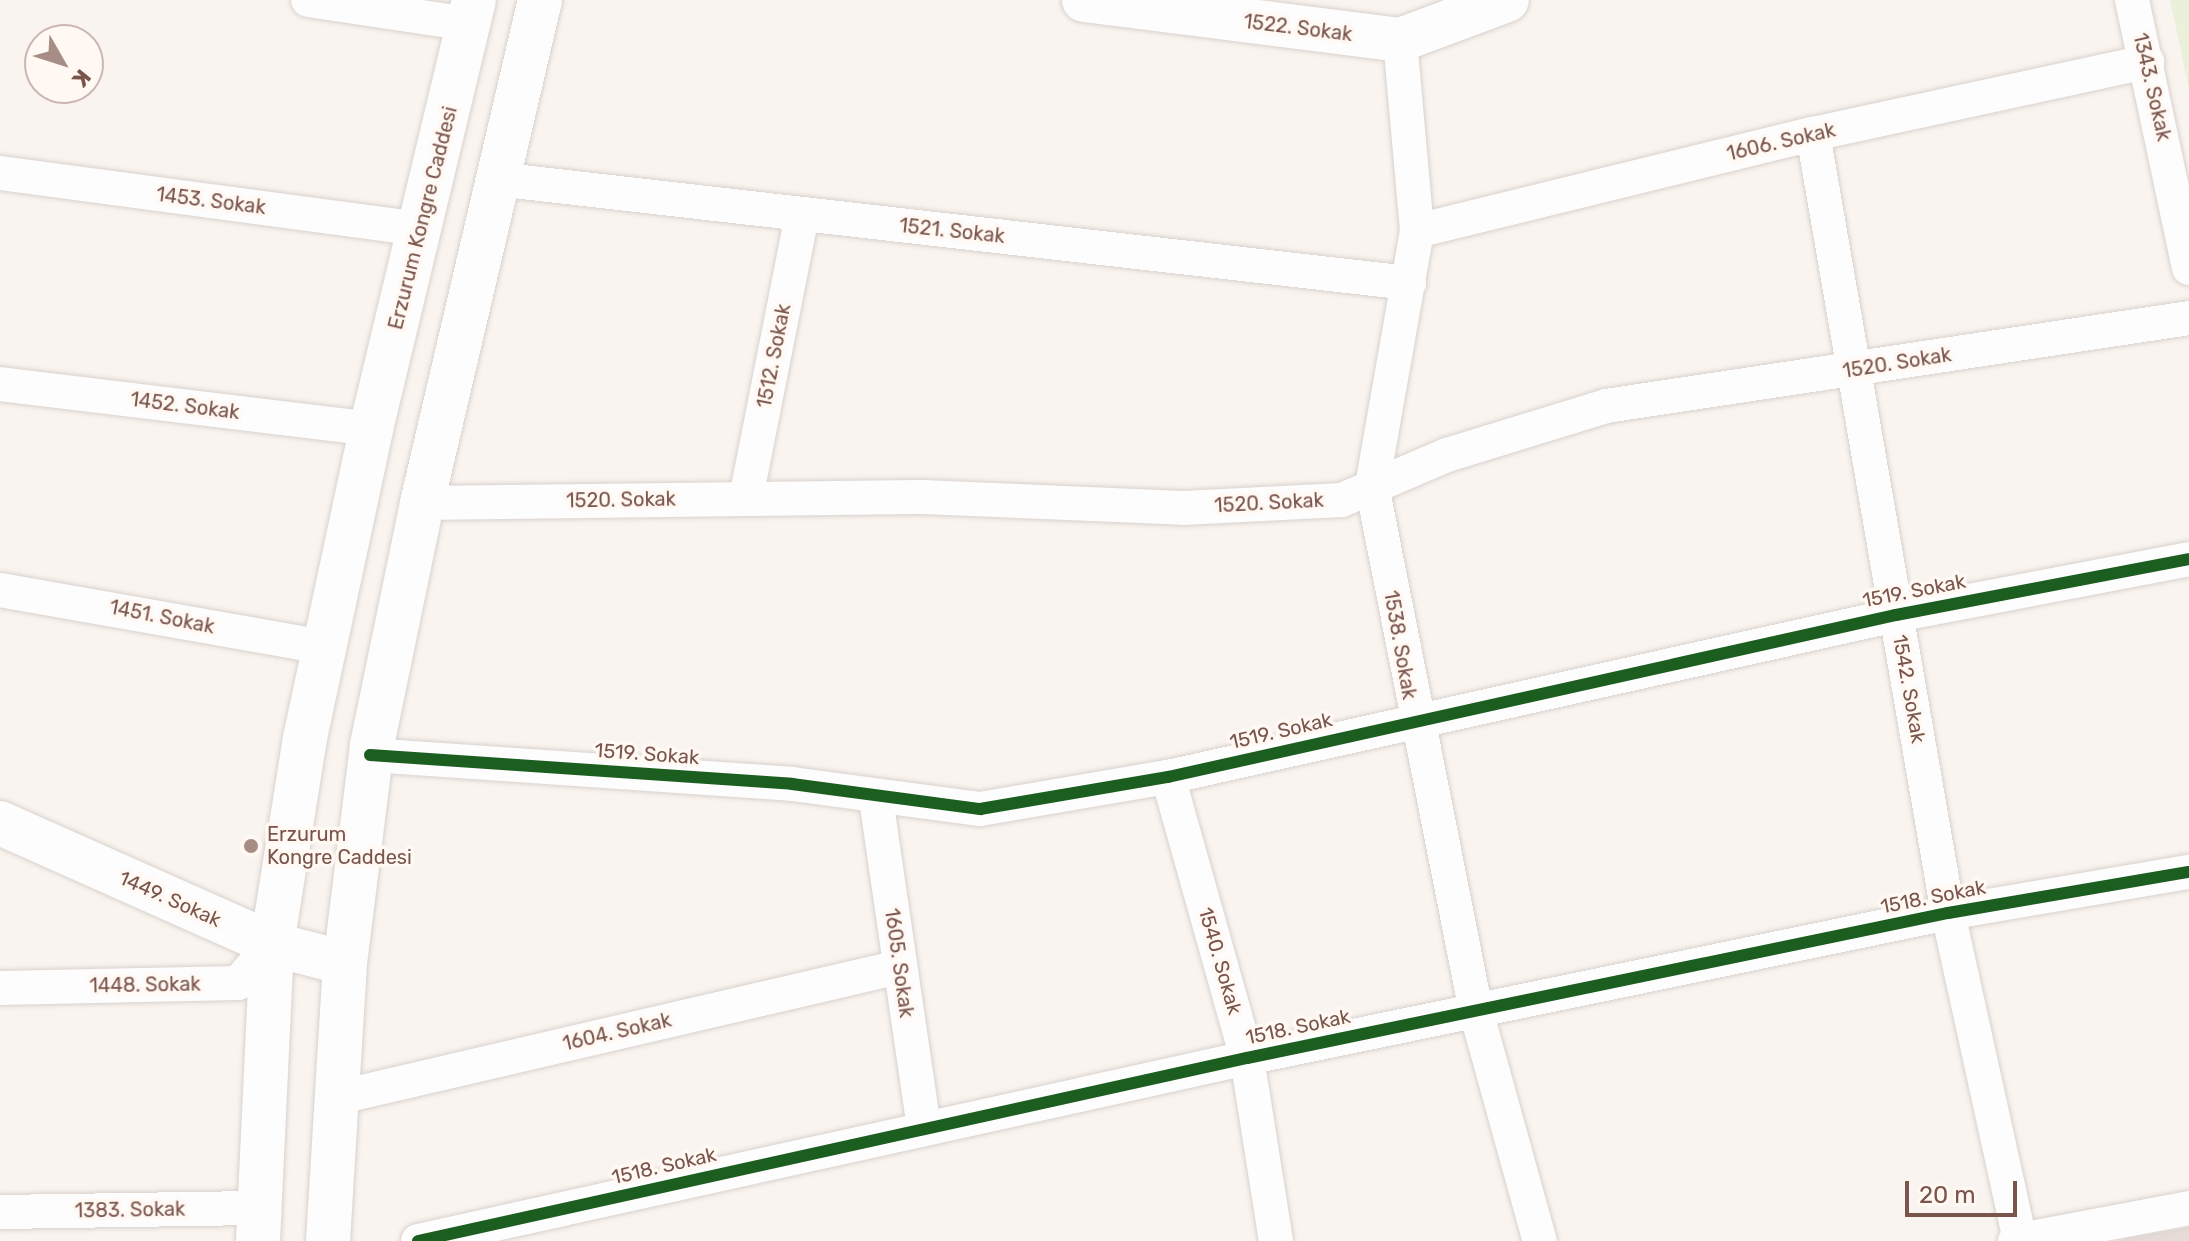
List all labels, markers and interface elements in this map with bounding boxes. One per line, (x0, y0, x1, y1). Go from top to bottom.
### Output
street label: 1522. Sokak (1242, 9, 1354, 47)
north arrow (24, 24, 104, 104)
street label: 1343. Sokak (2128, 31, 2176, 143)
text: K (66, 64, 97, 92)
street label: Erzurum Kongre Caddesi (384, 104, 462, 332)
street label: 1606. Sokak (1724, 118, 1838, 166)
street label: 1453. Sokak (155, 182, 267, 220)
street label: 1521. Sokak (898, 214, 1006, 248)
street label: 1512. Sokak (752, 302, 796, 410)
street label: 1520. Sokak (1841, 343, 1953, 383)
street label: 1452. Sokak (129, 387, 241, 425)
street label: 1520. Sokak (566, 487, 676, 513)
street label: 1520. Sokak (1213, 488, 1325, 518)
street label: 1519. Sokak (1860, 569, 1968, 613)
street label: 1538. Sokak (1379, 589, 1421, 701)
street label: 1451. Sokak (107, 595, 217, 639)
street label: 1542. Sokak (1888, 633, 1930, 745)
street label: 1519. Sokak (1227, 708, 1335, 754)
street label: 1519. Sokak (594, 738, 700, 770)
place label: Erzurum Kongre Caddesi (267, 822, 412, 869)
marker: Erzurum Kongre Caddesi (242, 837, 260, 855)
street label: 1449. Sokak (115, 866, 225, 932)
street label: 1518. Sokak (1878, 875, 1988, 919)
street label: 1540. Sokak (1193, 905, 1247, 1017)
street label: 1605. Sokak (879, 907, 919, 1019)
street label: 1448. Sokak (89, 972, 201, 998)
street label: 1518. Sokak (1243, 1004, 1353, 1050)
street label: 1604. Sokak (560, 1008, 674, 1056)
street label: 1518. Sokak (609, 1142, 719, 1190)
scale bar (1909, 1165, 2021, 1215)
text: 20 m (1919, 1181, 1976, 1209)
street label: 1383. Sokak (74, 1197, 186, 1223)

